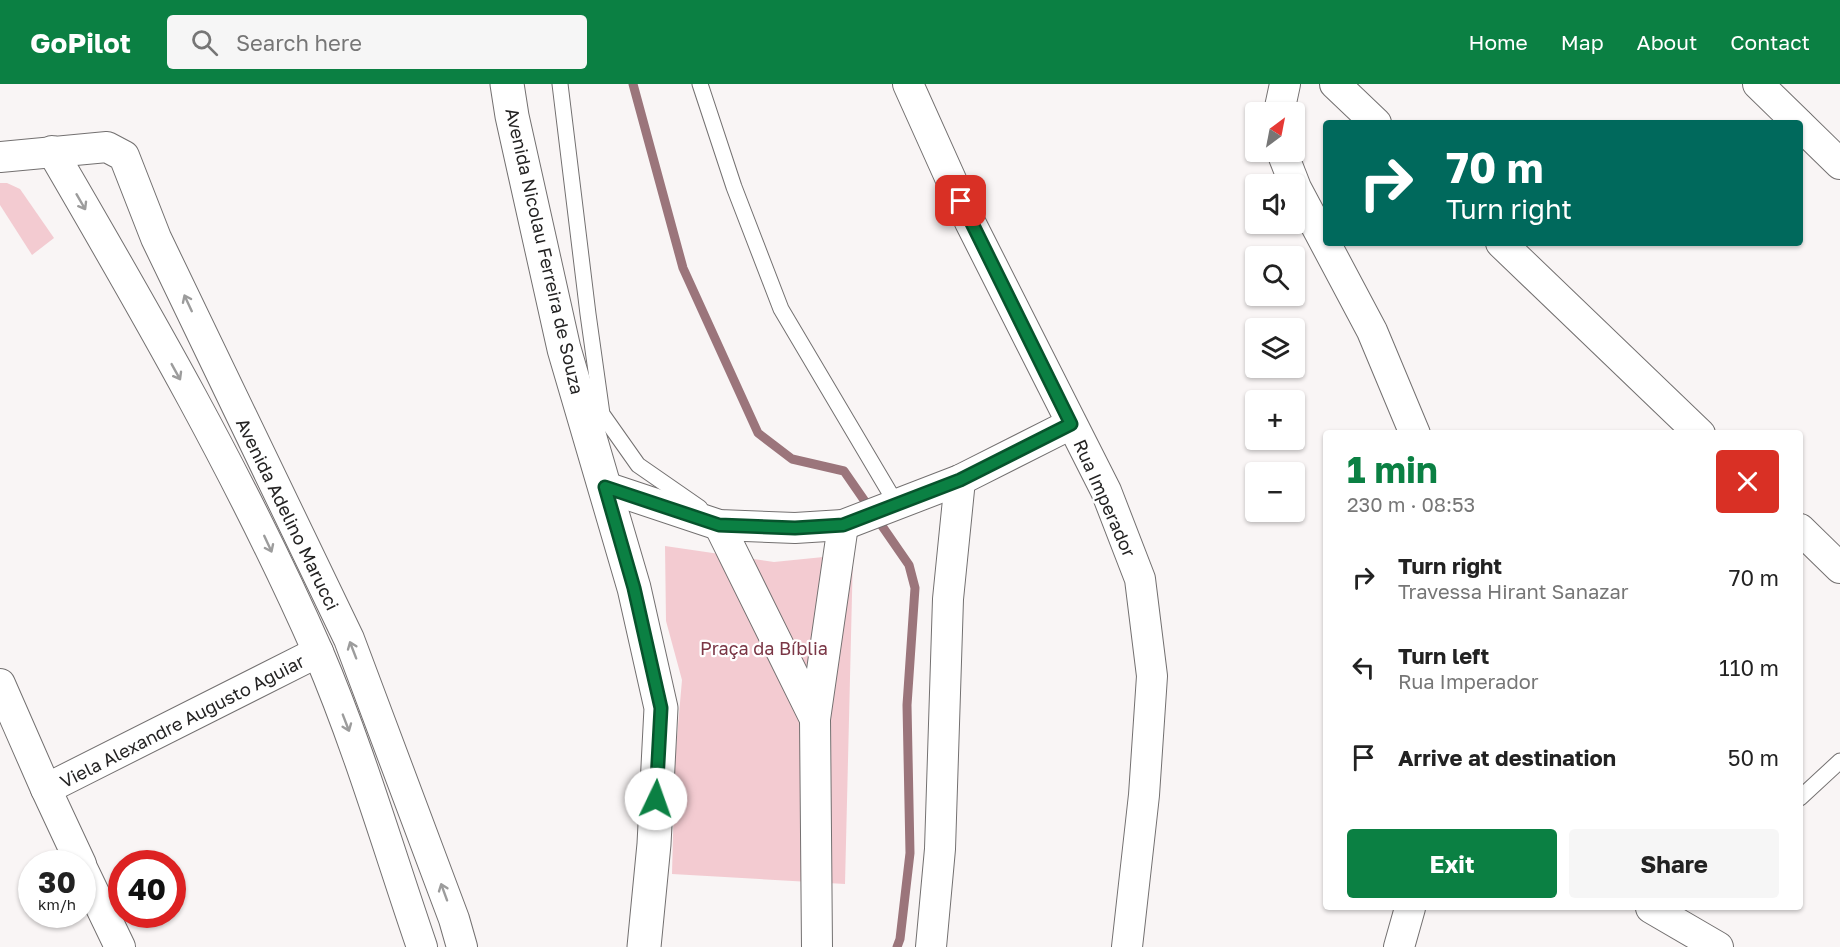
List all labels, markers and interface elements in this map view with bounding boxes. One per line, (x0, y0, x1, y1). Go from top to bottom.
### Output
search box (167, 15, 587, 69)
text: GoPilot (30, 26, 131, 59)
icon: search (188, 26, 221, 59)
text: Search here (236, 29, 362, 56)
text: Home (1468, 29, 1528, 55)
text: Map (1561, 29, 1604, 55)
text: About (1637, 29, 1697, 55)
text: Contact (1730, 29, 1810, 55)
north arrow (1245, 102, 1305, 162)
map controls (1245, 102, 1305, 522)
street label: Avenida Nicolau Ferreira de Souza (501, 106, 589, 396)
text: 70 m (1446, 142, 1543, 192)
icon: right (1347, 144, 1425, 222)
button: sound (1245, 174, 1305, 234)
pin (935, 175, 986, 226)
icon: arrive (944, 184, 977, 217)
one-way arrow (76, 193, 88, 210)
text: Turn right (1446, 193, 1572, 225)
button: search (1245, 246, 1305, 306)
one-way arrow (181, 295, 193, 313)
button: layers (1245, 318, 1305, 378)
one-way arrow (170, 363, 182, 380)
button: + (1245, 390, 1305, 450)
street label: Avenida Adelino Marucci (232, 414, 344, 614)
street label: Rua Imperador (1069, 436, 1141, 560)
text: 1 min (1347, 448, 1438, 491)
button: close (1716, 450, 1779, 513)
button: − (1245, 462, 1305, 522)
text: 230 m · 08:53 (1347, 492, 1475, 516)
one-way arrow (264, 535, 275, 553)
text: Turn right (1398, 552, 1502, 579)
icon: right (1347, 561, 1380, 594)
text: 70 m (1729, 564, 1779, 591)
text: Travessa Hirant Sanazar (1398, 579, 1629, 603)
park label: Praça da Bíblia (700, 637, 828, 659)
one-way arrow (347, 641, 358, 660)
text: Turn left (1398, 642, 1489, 669)
street label: Viela Alexandre Augusto Aguiar (56, 650, 308, 792)
icon: left (1347, 651, 1380, 684)
text: 110 m (1719, 654, 1779, 681)
text: Rua Imperador (1398, 669, 1538, 693)
one-way arrow (341, 713, 352, 732)
icon: arrive (1347, 741, 1380, 774)
text: Arrive at destination (1398, 744, 1616, 771)
text: 50 m (1728, 744, 1779, 771)
position arrow (624, 767, 688, 831)
button: Exit (1347, 829, 1557, 898)
button: Share (1569, 829, 1779, 898)
speed limit sign: 40 (108, 850, 186, 928)
text: 30 (38, 864, 76, 900)
one-way arrow (437, 883, 448, 901)
text: km/h (38, 895, 76, 913)

